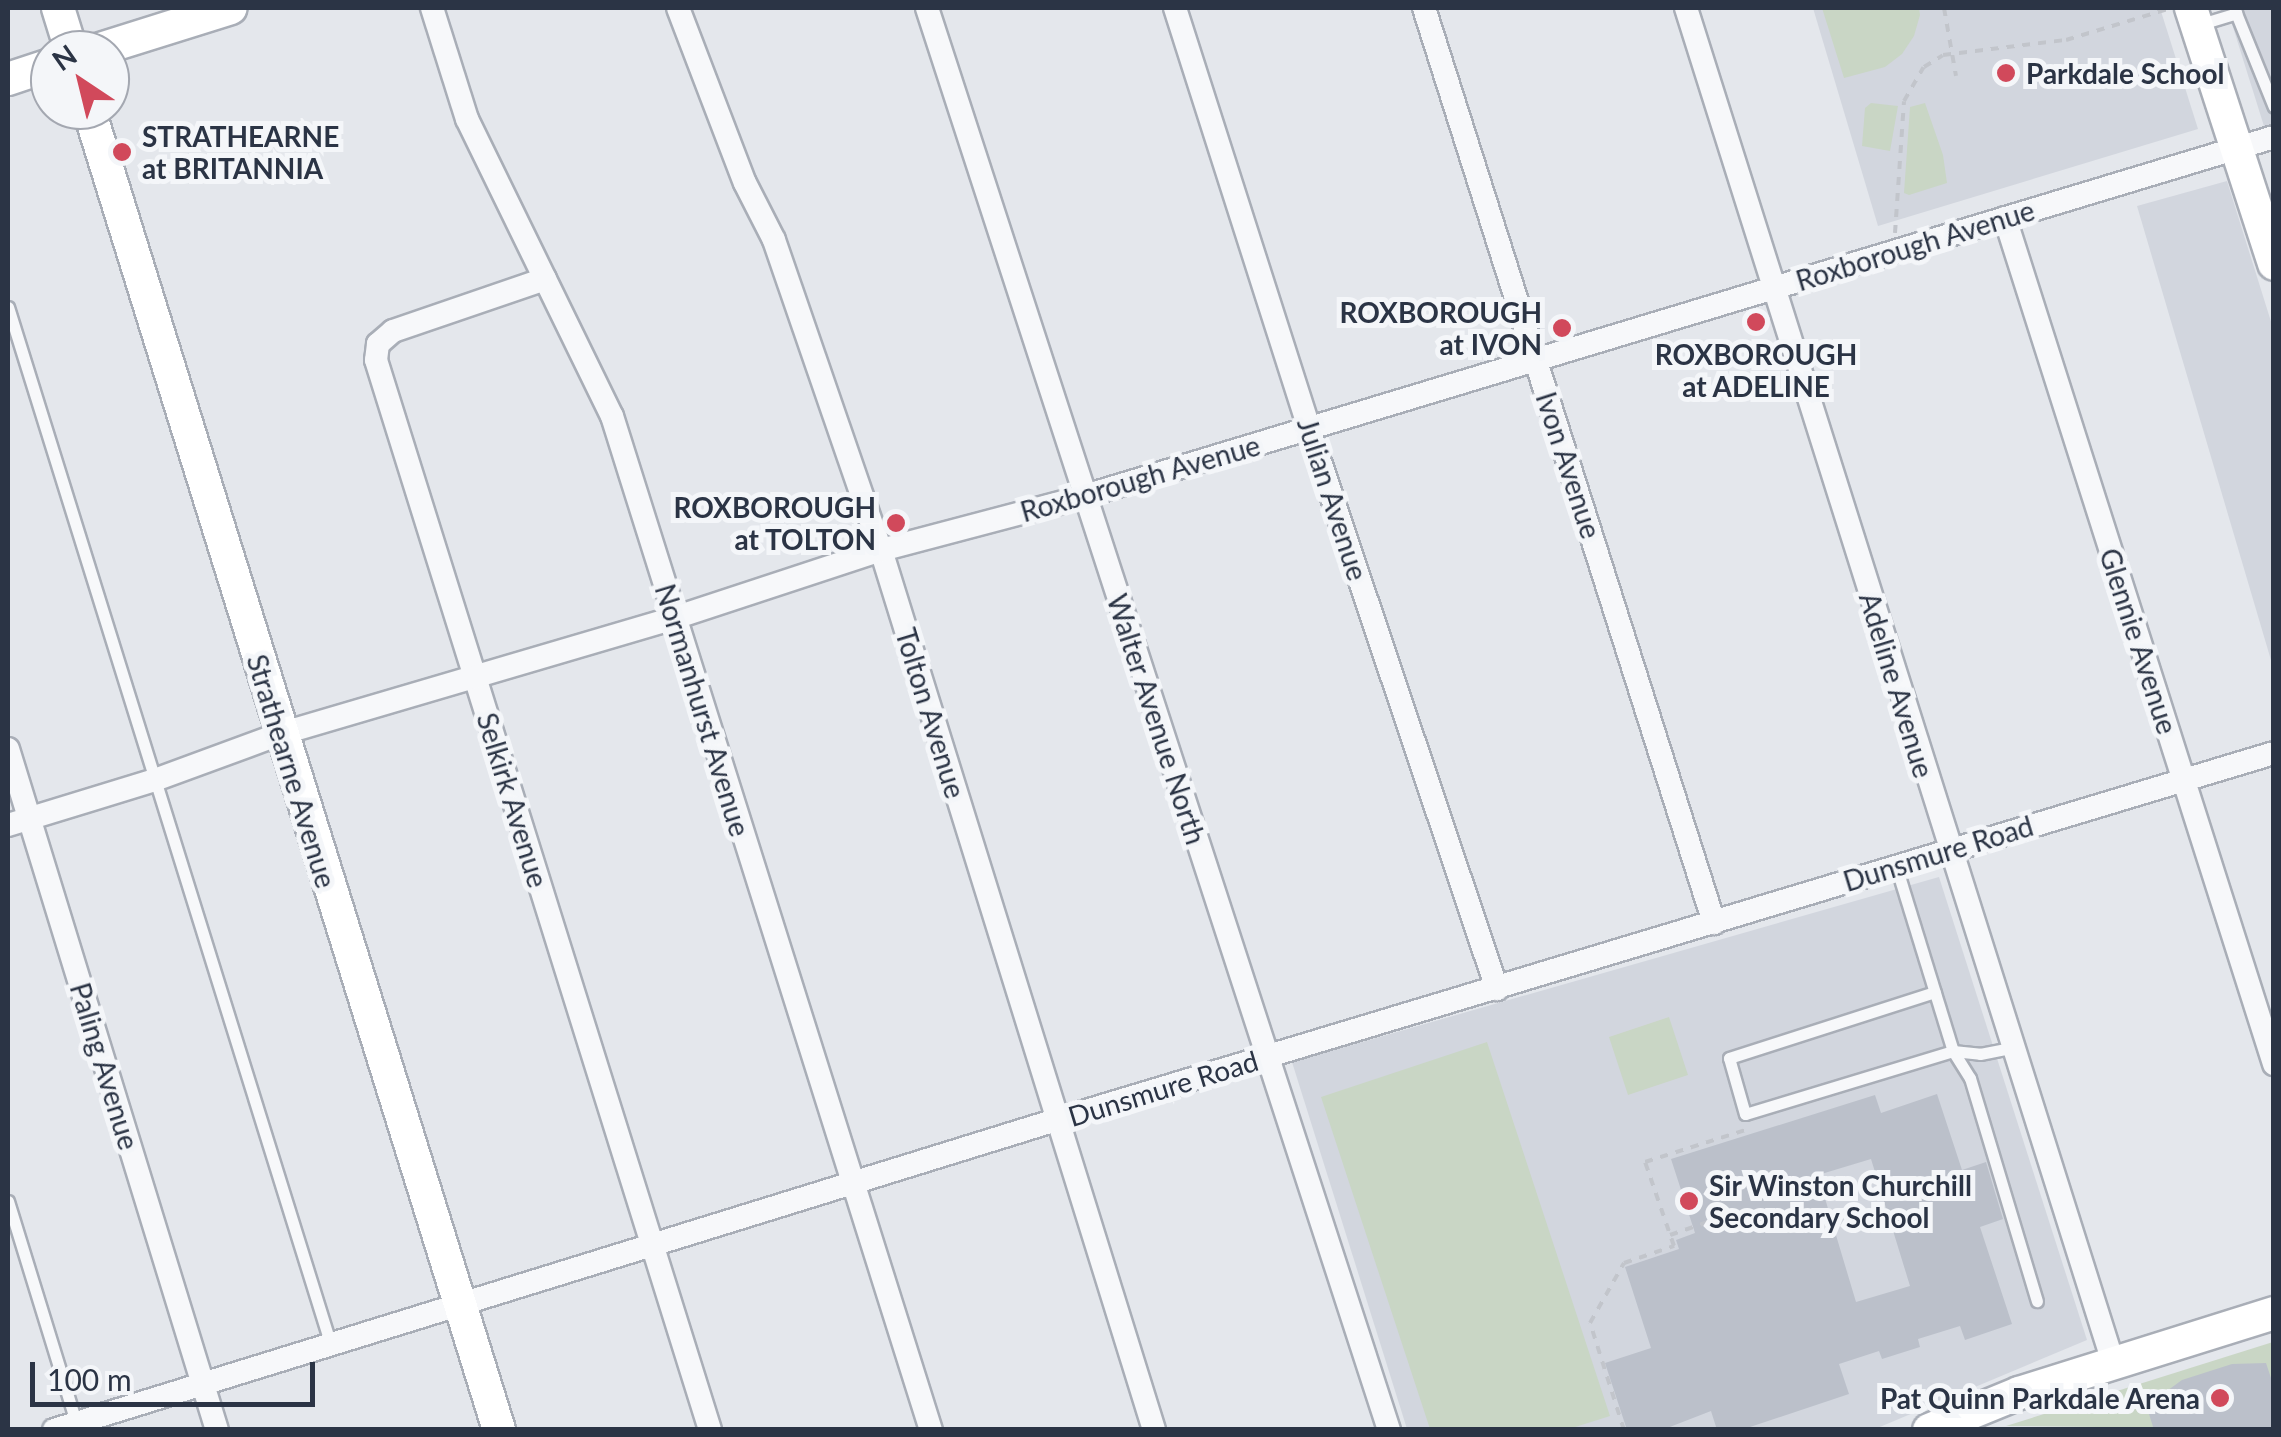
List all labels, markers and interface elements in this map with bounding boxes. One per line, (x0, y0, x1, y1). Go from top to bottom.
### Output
north arrow (30, 30, 130, 130)
text: N (45, 37, 83, 77)
place label: Parkdale School (2026, 56, 2224, 90)
marker: Parkdale School (1995, 62, 2017, 84)
place label: STRATHEARNE at BRITANNIA (142, 119, 339, 185)
marker: STRATHEARNE at BRITANNIA (111, 141, 133, 163)
street label: Roxborough Avenue (1791, 193, 2039, 297)
place label: ROXBOROUGH at IVON (1340, 295, 1542, 361)
marker: ROXBOROUGH at ADELINE (1745, 311, 1767, 333)
marker: ROXBOROUGH at IVON (1551, 317, 1573, 339)
place label: ROXBOROUGH at ADELINE (1655, 337, 1857, 403)
street label: Ivon Avenue (1529, 387, 1609, 543)
street label: Julian Avenue (1291, 413, 1375, 585)
street label: Roxborough Avenue (1016, 428, 1264, 528)
place label: ROXBOROUGH at TOLTON (674, 490, 876, 556)
marker: ROXBOROUGH at TOLTON (885, 512, 907, 534)
street label: Glennie Avenue (2093, 543, 2185, 739)
street label: Normanhurst Avenue (648, 579, 758, 841)
street label: Adeline Avenue (1853, 588, 1941, 782)
street label: Walter Avenue North (1100, 589, 1214, 849)
street label: Tolton Avenue (889, 623, 973, 803)
street label: Strathearne Avenue (240, 650, 344, 892)
street label: Selkirk Avenue (470, 708, 556, 892)
street label: Dunsmure Road (1839, 808, 2037, 898)
street label: Paling Avenue (64, 978, 146, 1154)
street label: Dunsmure Road (1064, 1043, 1262, 1133)
place label: Sir Winston Churchill Secondary School (1709, 1168, 1973, 1234)
marker: Sir Winston Churchill Secondary School (1678, 1190, 1700, 1212)
scale bar (35, 1342, 320, 1404)
text: 100 m (47, 1361, 132, 1397)
place label: Pat Quinn Parkdale Arena (1879, 1381, 2200, 1415)
marker: Pat Quinn Parkdale Arena (2209, 1387, 2231, 1409)

